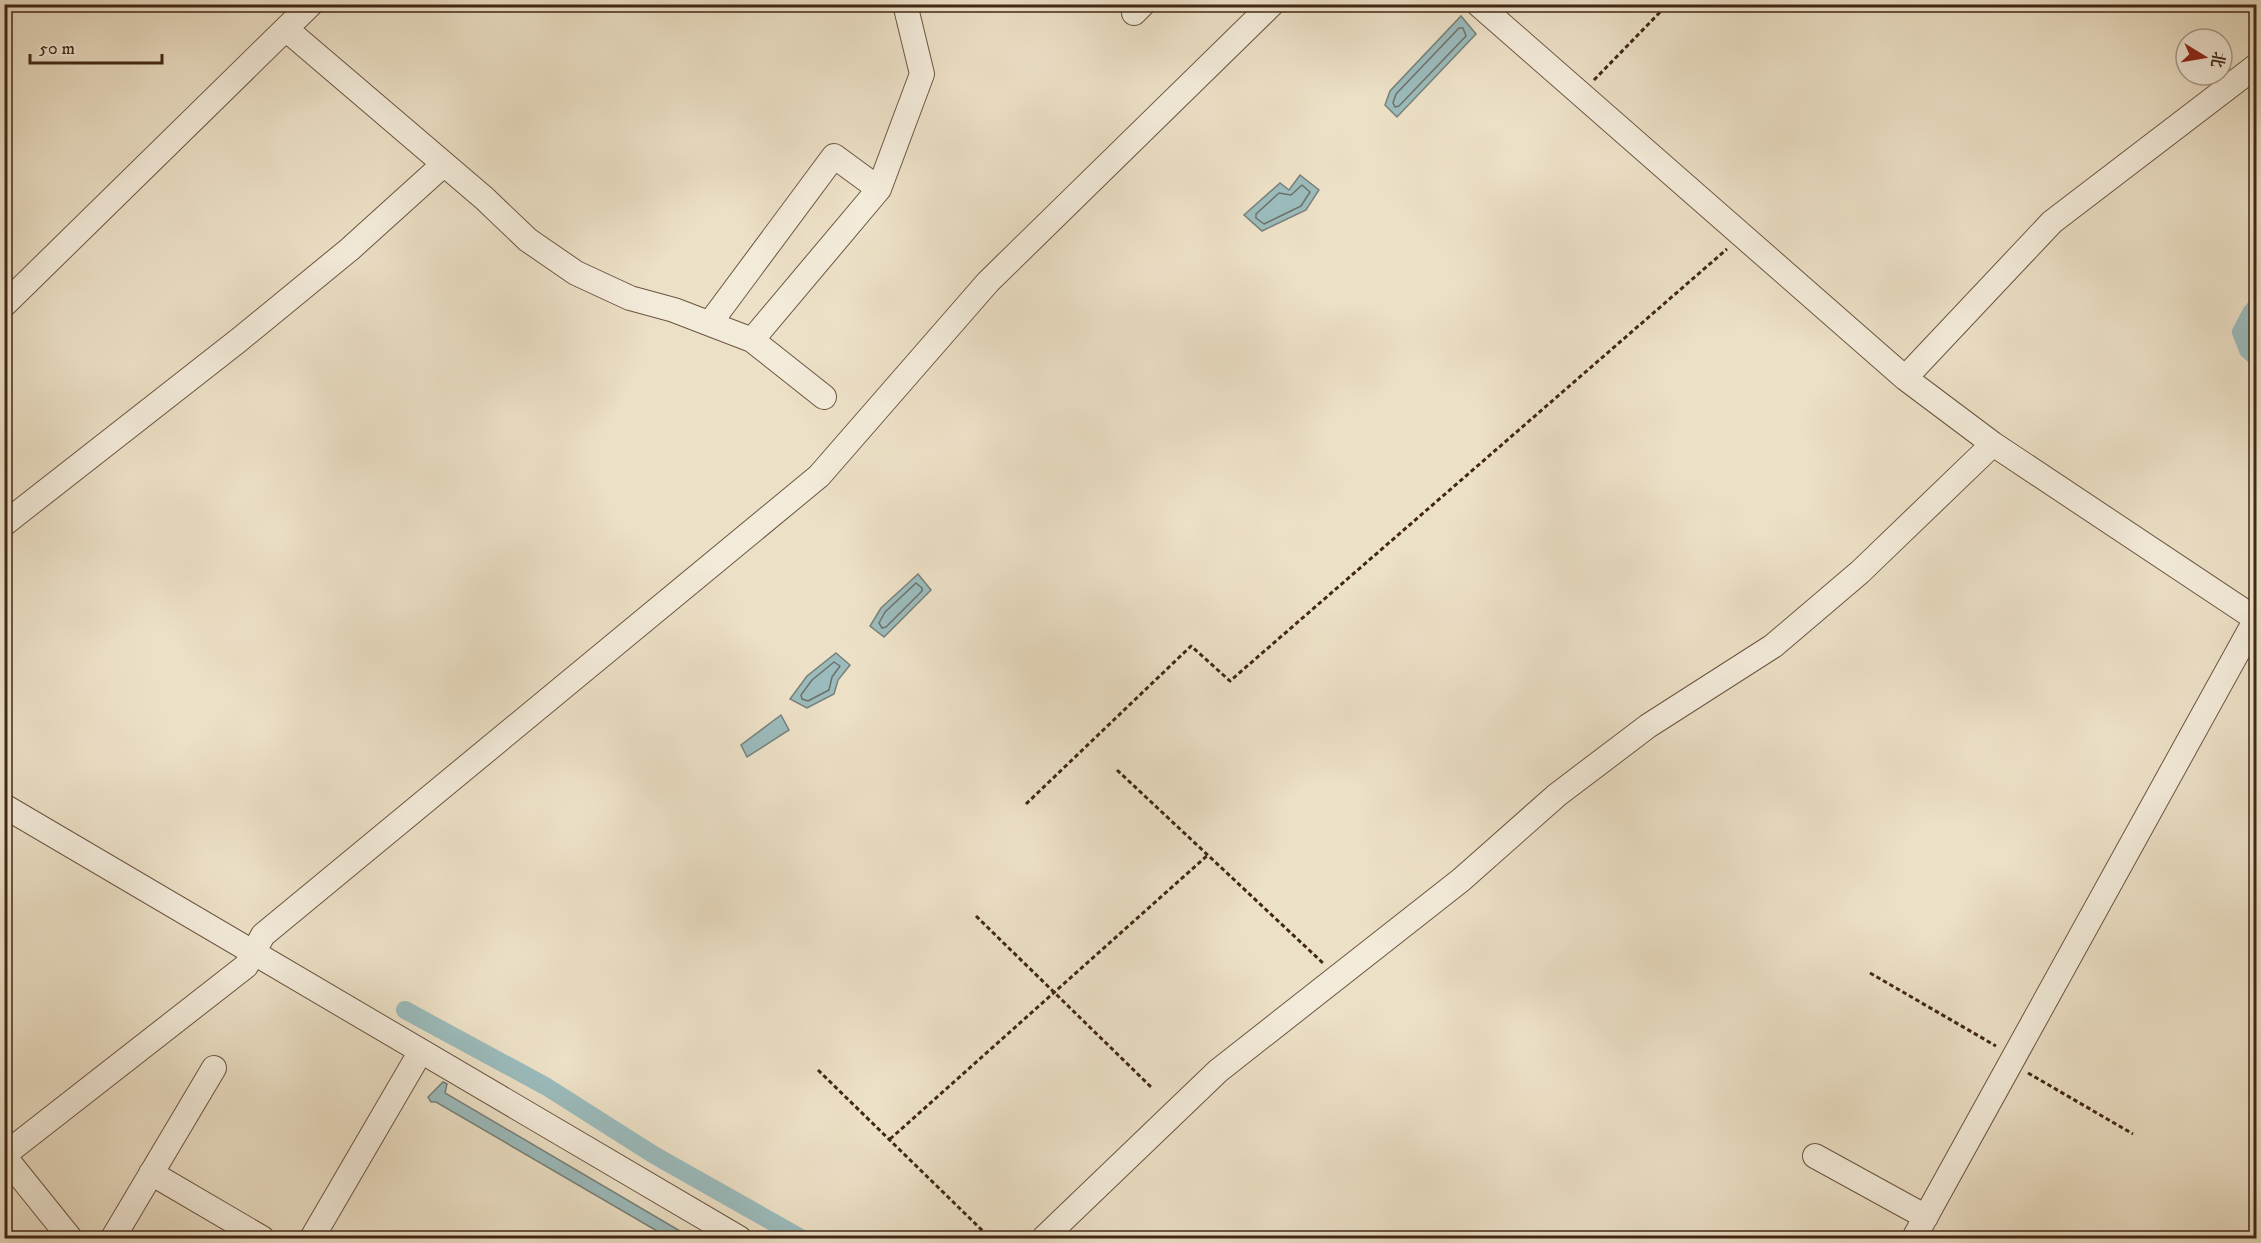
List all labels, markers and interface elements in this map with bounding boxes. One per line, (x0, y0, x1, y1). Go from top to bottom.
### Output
scale bar (30, 27, 162, 65)
north arrow (2174, 27, 2234, 87)
text: 50 m (39, 38, 75, 60)
text: 北 (2206, 50, 2229, 69)

